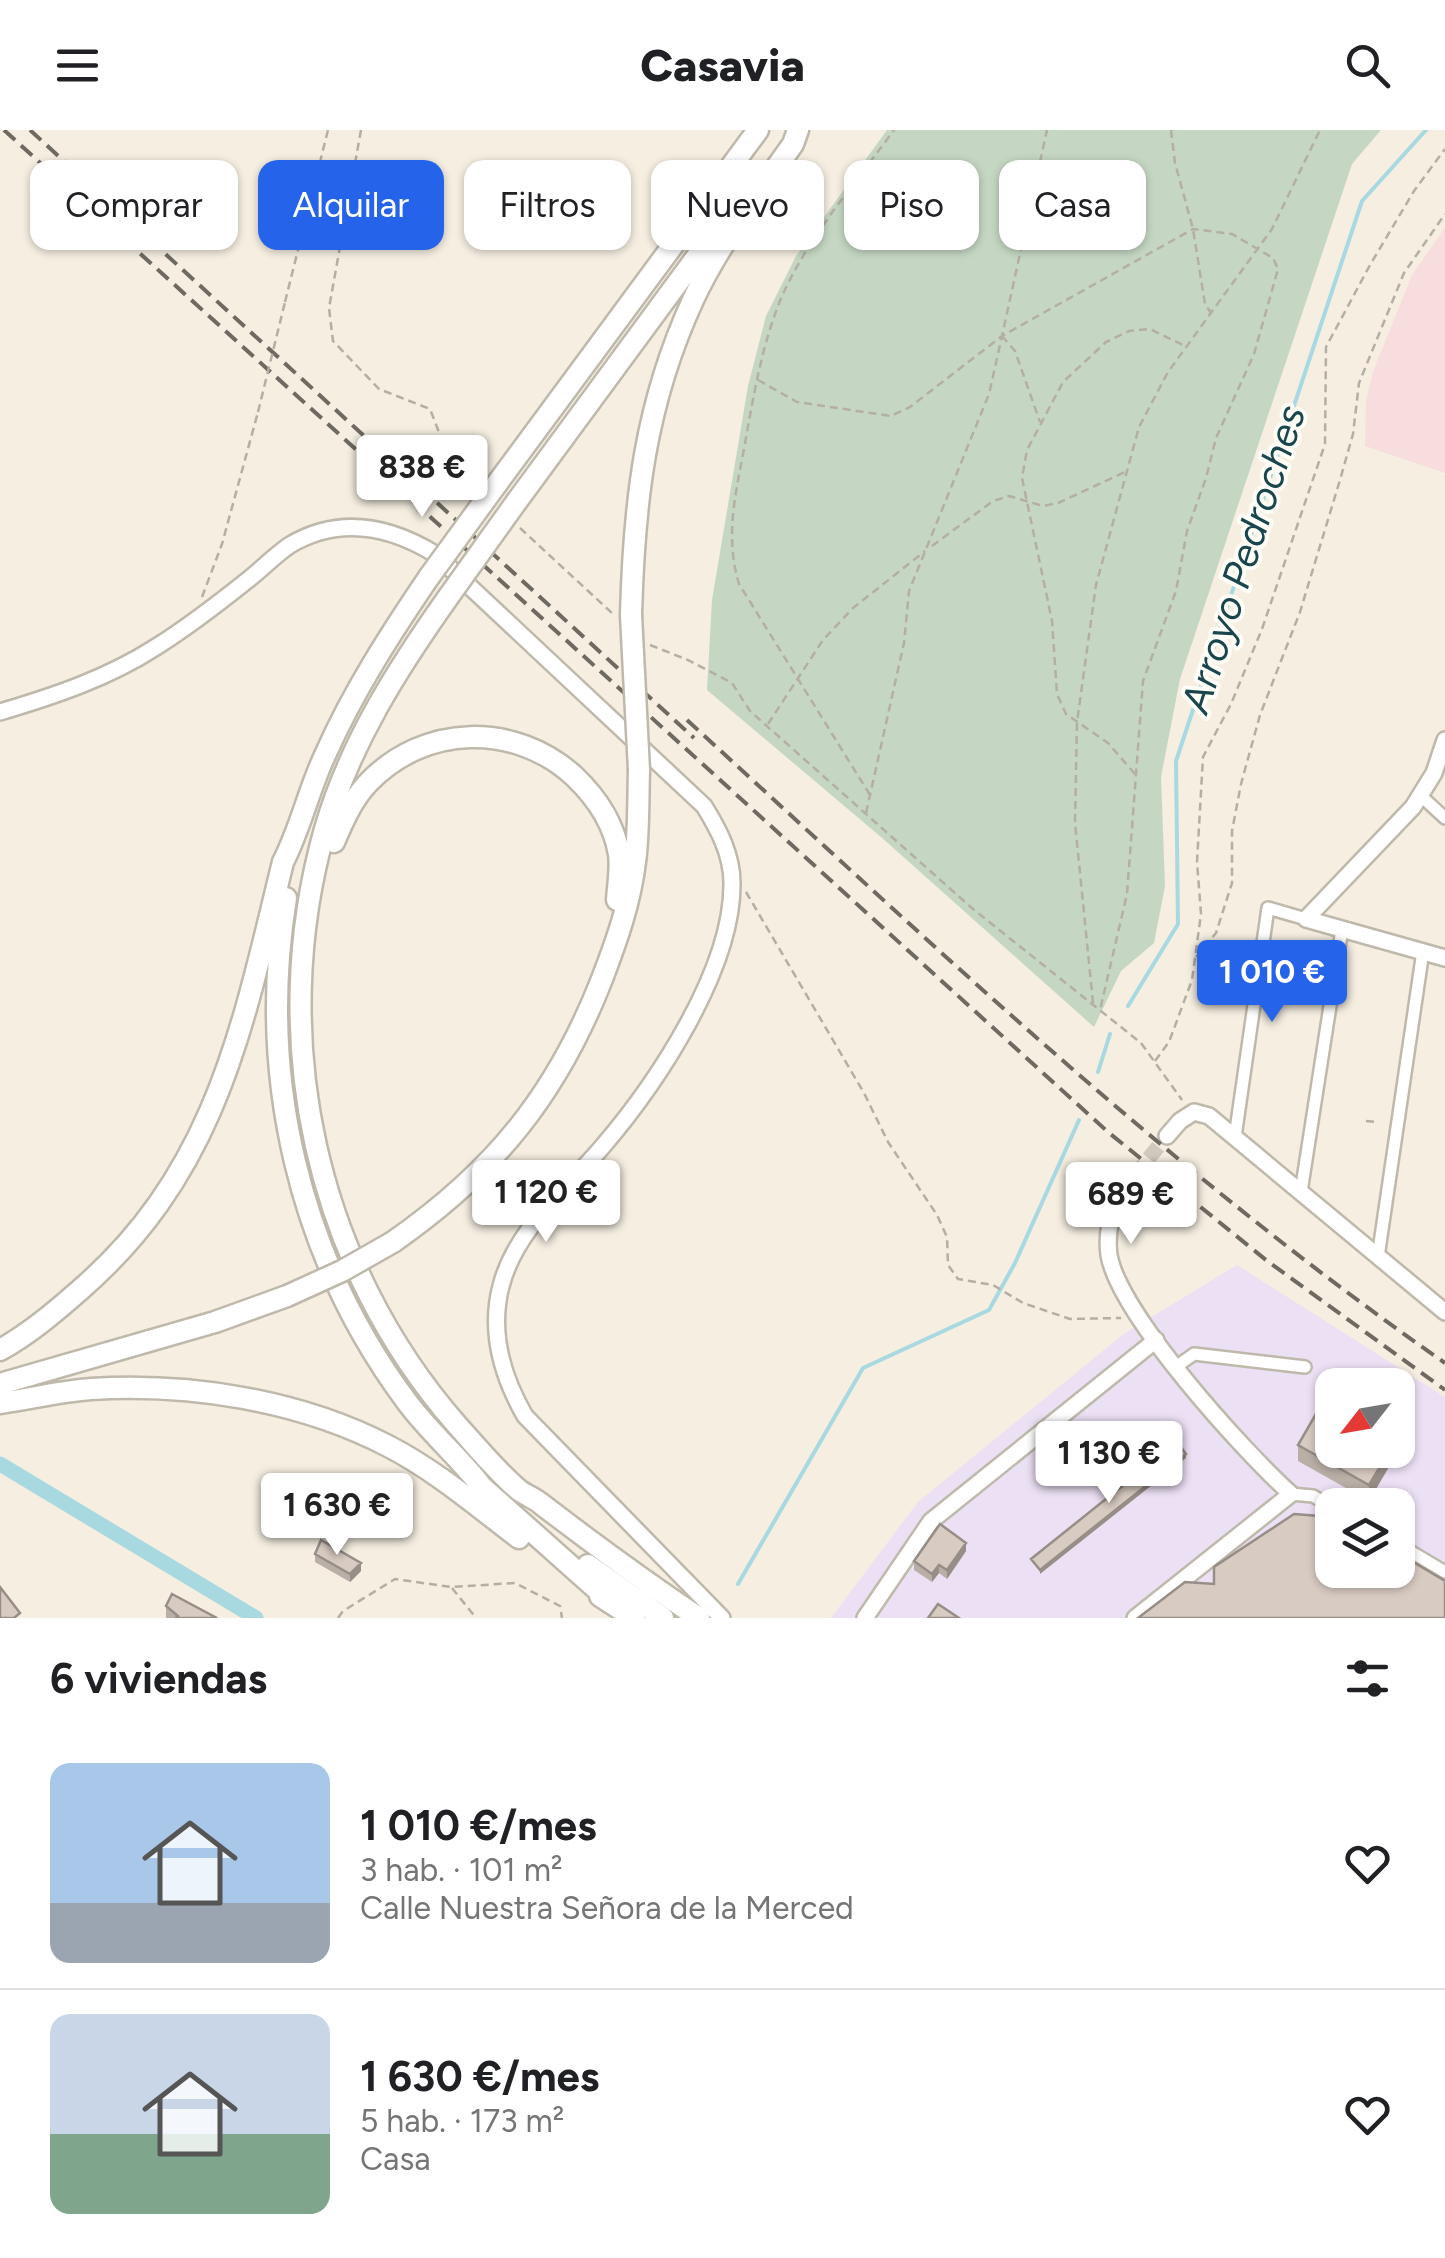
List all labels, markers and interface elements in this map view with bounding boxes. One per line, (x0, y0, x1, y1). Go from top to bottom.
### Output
icon: menu (50, 38, 105, 93)
text: Casavia (640, 38, 805, 92)
icon: search (1340, 38, 1395, 93)
chip: Comprar (30, 160, 238, 250)
chip: Alquilar (258, 160, 444, 250)
chip: Filtros (464, 160, 631, 250)
chip: Nuevo (651, 160, 824, 250)
chip: Piso (844, 160, 979, 250)
chip: Casa (999, 160, 1146, 250)
water label: Arroyo Pedroches (1170, 399, 1315, 721)
pin: 838 € (352, 435, 492, 520)
text: 838 € (379, 448, 465, 486)
pin: 1 010 € (1180, 940, 1364, 1025)
text: 1 010 € (1219, 953, 1325, 991)
pin: 1 120 € (454, 1160, 638, 1245)
pin: 689 € (1061, 1162, 1201, 1247)
text: 1 120 € (494, 1173, 598, 1211)
text: 689 € (1088, 1175, 1174, 1213)
north arrow (1315, 1368, 1415, 1468)
map controls (1315, 1368, 1415, 1588)
pin: 1 130 € (1017, 1421, 1201, 1506)
text: 1 130 € (1057, 1434, 1161, 1472)
pin: 1 630 € (245, 1473, 429, 1558)
text: 1 630 € (283, 1486, 391, 1524)
button: layers (1315, 1488, 1415, 1588)
icon: filters (1340, 1651, 1395, 1706)
text: 6 viviendas (50, 1653, 267, 1704)
text: 1 010 €/mes (360, 1800, 597, 1851)
icon: home (130, 1803, 250, 1923)
icon: heart (1340, 1836, 1395, 1891)
text: 3 hab. · 101 m² (360, 1851, 562, 1889)
text: Calle Nuestra Señora de la Merced (360, 1889, 854, 1927)
text: 1 630 €/mes (360, 2051, 599, 2102)
icon: home (130, 2054, 250, 2174)
icon: heart (1340, 2087, 1395, 2142)
text: 5 hab. · 173 m² (360, 2102, 564, 2140)
text: Casa (360, 2140, 431, 2178)

